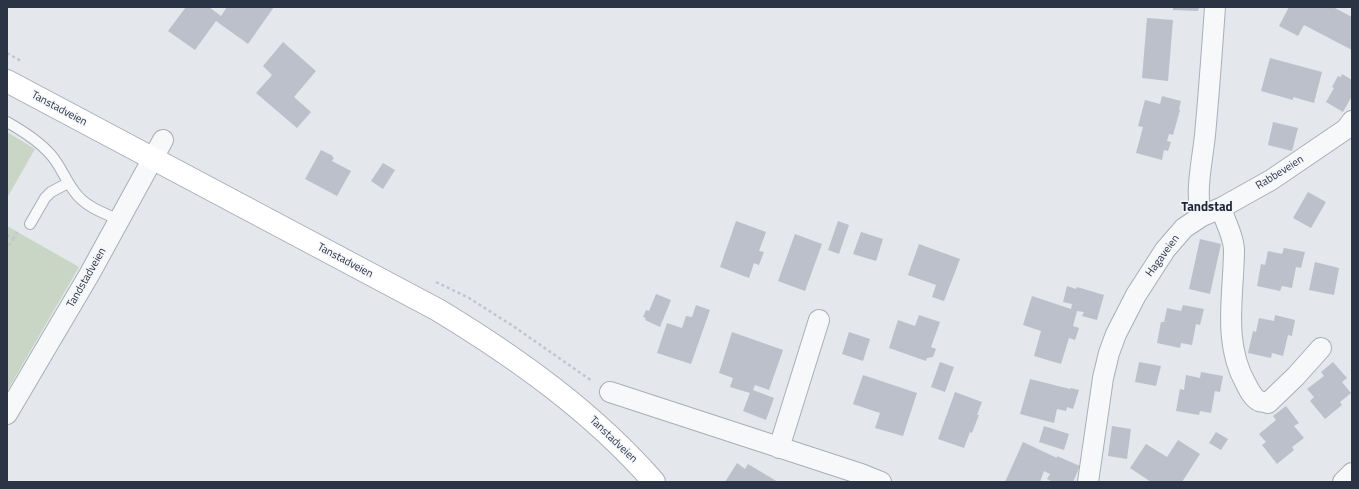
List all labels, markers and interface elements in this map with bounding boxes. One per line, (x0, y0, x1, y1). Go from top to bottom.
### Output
street label: Tanstadveien (29, 89, 89, 129)
street label: Rabbeveien (1254, 153, 1306, 193)
district label: Tandstad (1181, 200, 1233, 216)
street label: Hagaveien (1143, 232, 1183, 280)
street label: Tanstadveien (315, 241, 375, 281)
street label: Tandstadveien (65, 246, 109, 310)
street label: Tanstadveien (586, 414, 640, 466)

